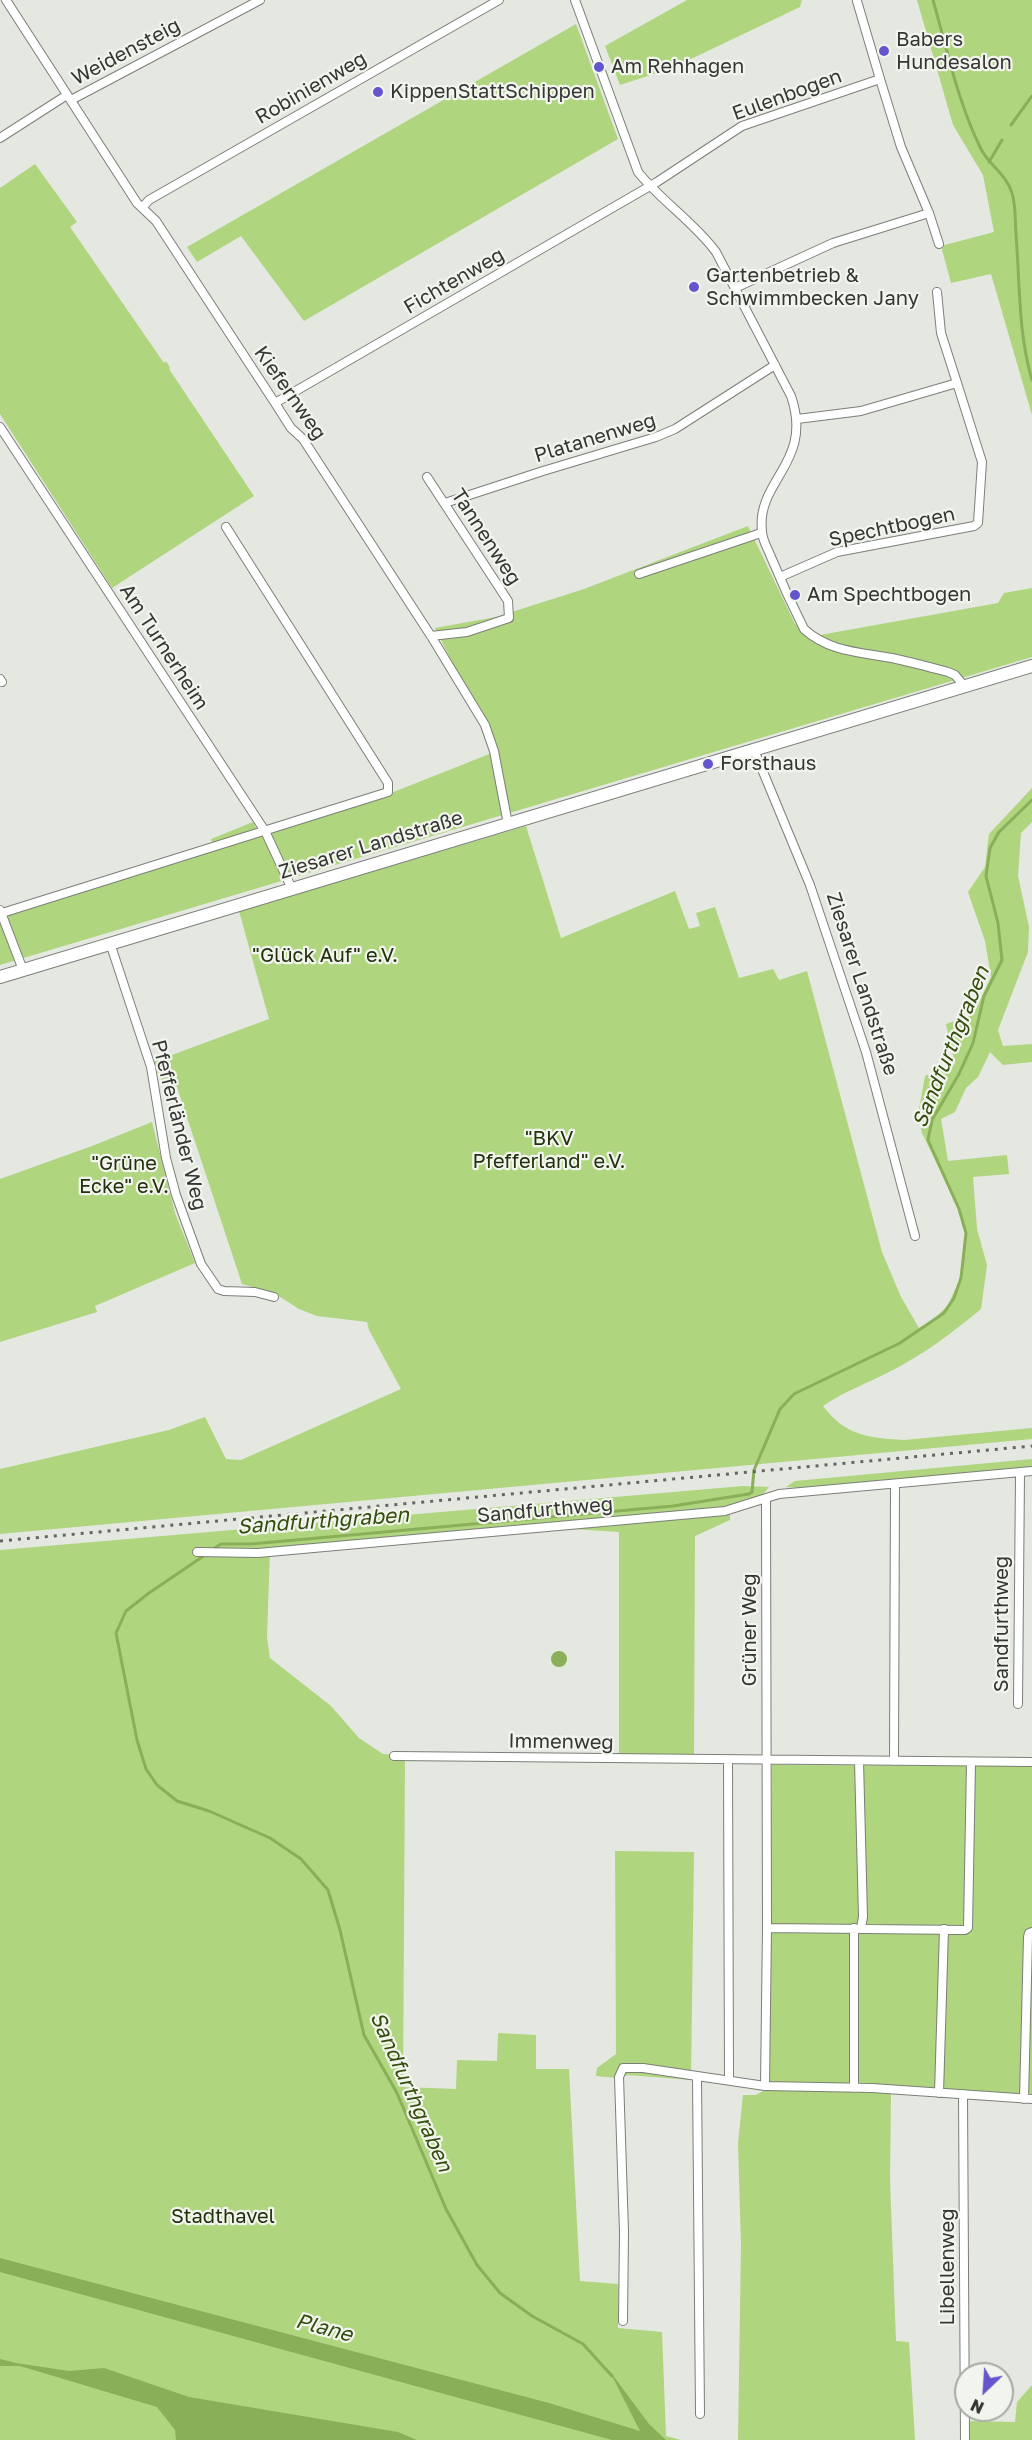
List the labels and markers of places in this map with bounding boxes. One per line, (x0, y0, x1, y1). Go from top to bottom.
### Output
place label: Babers Hundesalon (896, 28, 1012, 75)
marker: Babers Hundesalon (877, 44, 891, 58)
place label: Am Rehhagen (611, 55, 744, 79)
marker: Am Rehhagen (592, 60, 606, 74)
place label: KippenStattSchippen (390, 80, 595, 104)
marker: KippenStattSchippen (371, 85, 385, 99)
place label: Gartenbetrieb & Schwimmbecken Jany (706, 264, 919, 311)
marker: Gartenbetrieb & Schwimmbecken Jany (687, 280, 701, 294)
place label: Am Spechtbogen (807, 583, 971, 607)
marker: Am Spechtbogen (788, 588, 802, 602)
place label: Forsthaus (720, 752, 816, 776)
marker: Forsthaus (701, 757, 715, 771)

